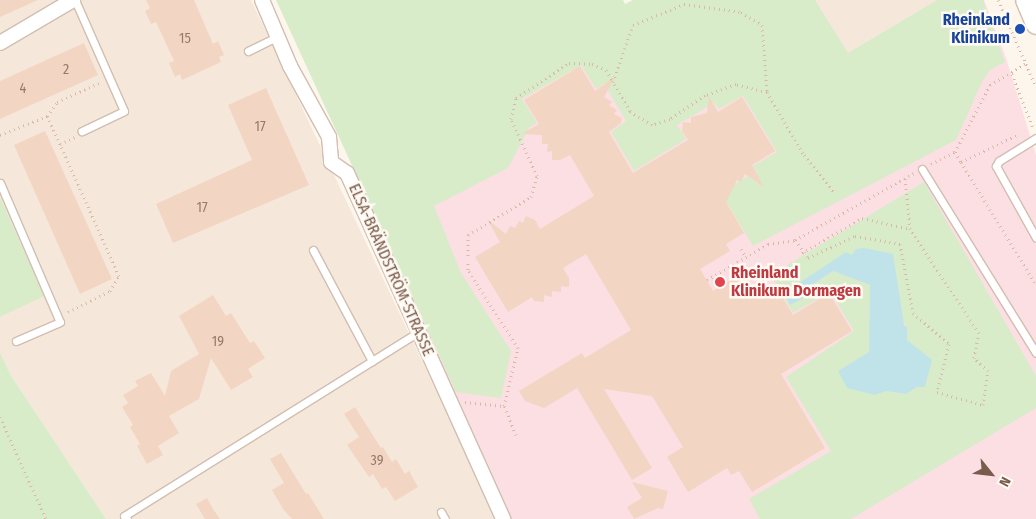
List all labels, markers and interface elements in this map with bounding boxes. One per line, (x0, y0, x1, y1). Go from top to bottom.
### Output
place label: Rheinland Klinikum (943, 10, 1010, 48)
marker: Rheinland Klinikum (1014, 23, 1026, 35)
house number: 15 (179, 31, 191, 47)
house number: 2 (63, 62, 69, 78)
house number: 4 (20, 81, 26, 97)
house number: 17 (254, 119, 266, 135)
street label: ELSA-BRÄNDSTRÖM-STRASSE (344, 181, 438, 359)
house number: 17 (196, 200, 208, 216)
place label: Rheinland Klinikum Dormagen (731, 263, 861, 301)
marker: Rheinland Klinikum Dormagen (713, 275, 727, 289)
house number: 19 (212, 334, 224, 350)
north arrow (966, 449, 1016, 499)
house number: 39 (371, 453, 383, 469)
text: N (995, 474, 1014, 489)

